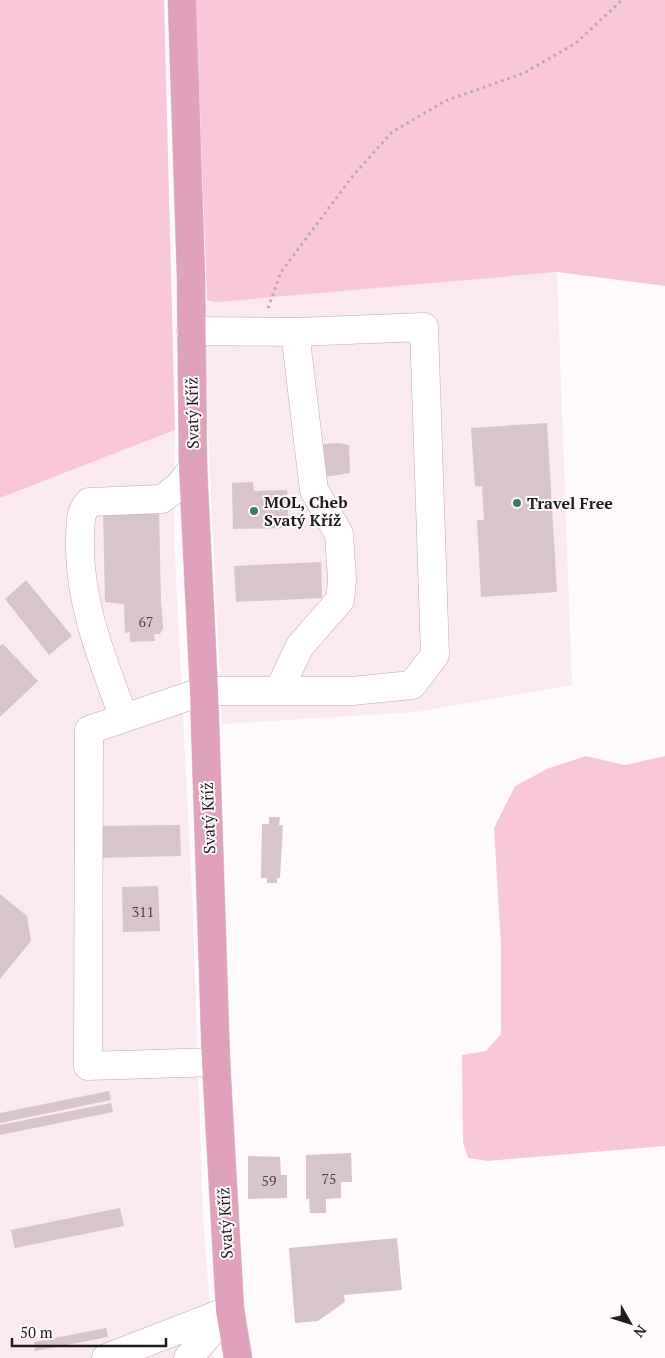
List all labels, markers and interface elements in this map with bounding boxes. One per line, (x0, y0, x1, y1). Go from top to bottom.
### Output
street label: Svatý Kříž (180, 377, 204, 449)
place label: MOL, Cheb Svatý Kříž (264, 491, 348, 531)
place label: Travel Free (527, 492, 613, 514)
marker: Travel Free (511, 497, 523, 509)
marker: MOL, Cheb Svatý Kříž (248, 505, 260, 517)
house number: 67 (139, 612, 153, 631)
street label: Svatý Kříž (196, 782, 220, 854)
house number: 311 (132, 902, 154, 921)
house number: 75 (322, 1169, 336, 1188)
house number: 59 (262, 1171, 276, 1190)
street label: Svatý Kříž (212, 1187, 238, 1259)
north arrow (605, 1298, 655, 1348)
scale bar (12, 1316, 166, 1348)
text: N (630, 1321, 651, 1342)
text: 50 m (20, 1322, 53, 1342)

